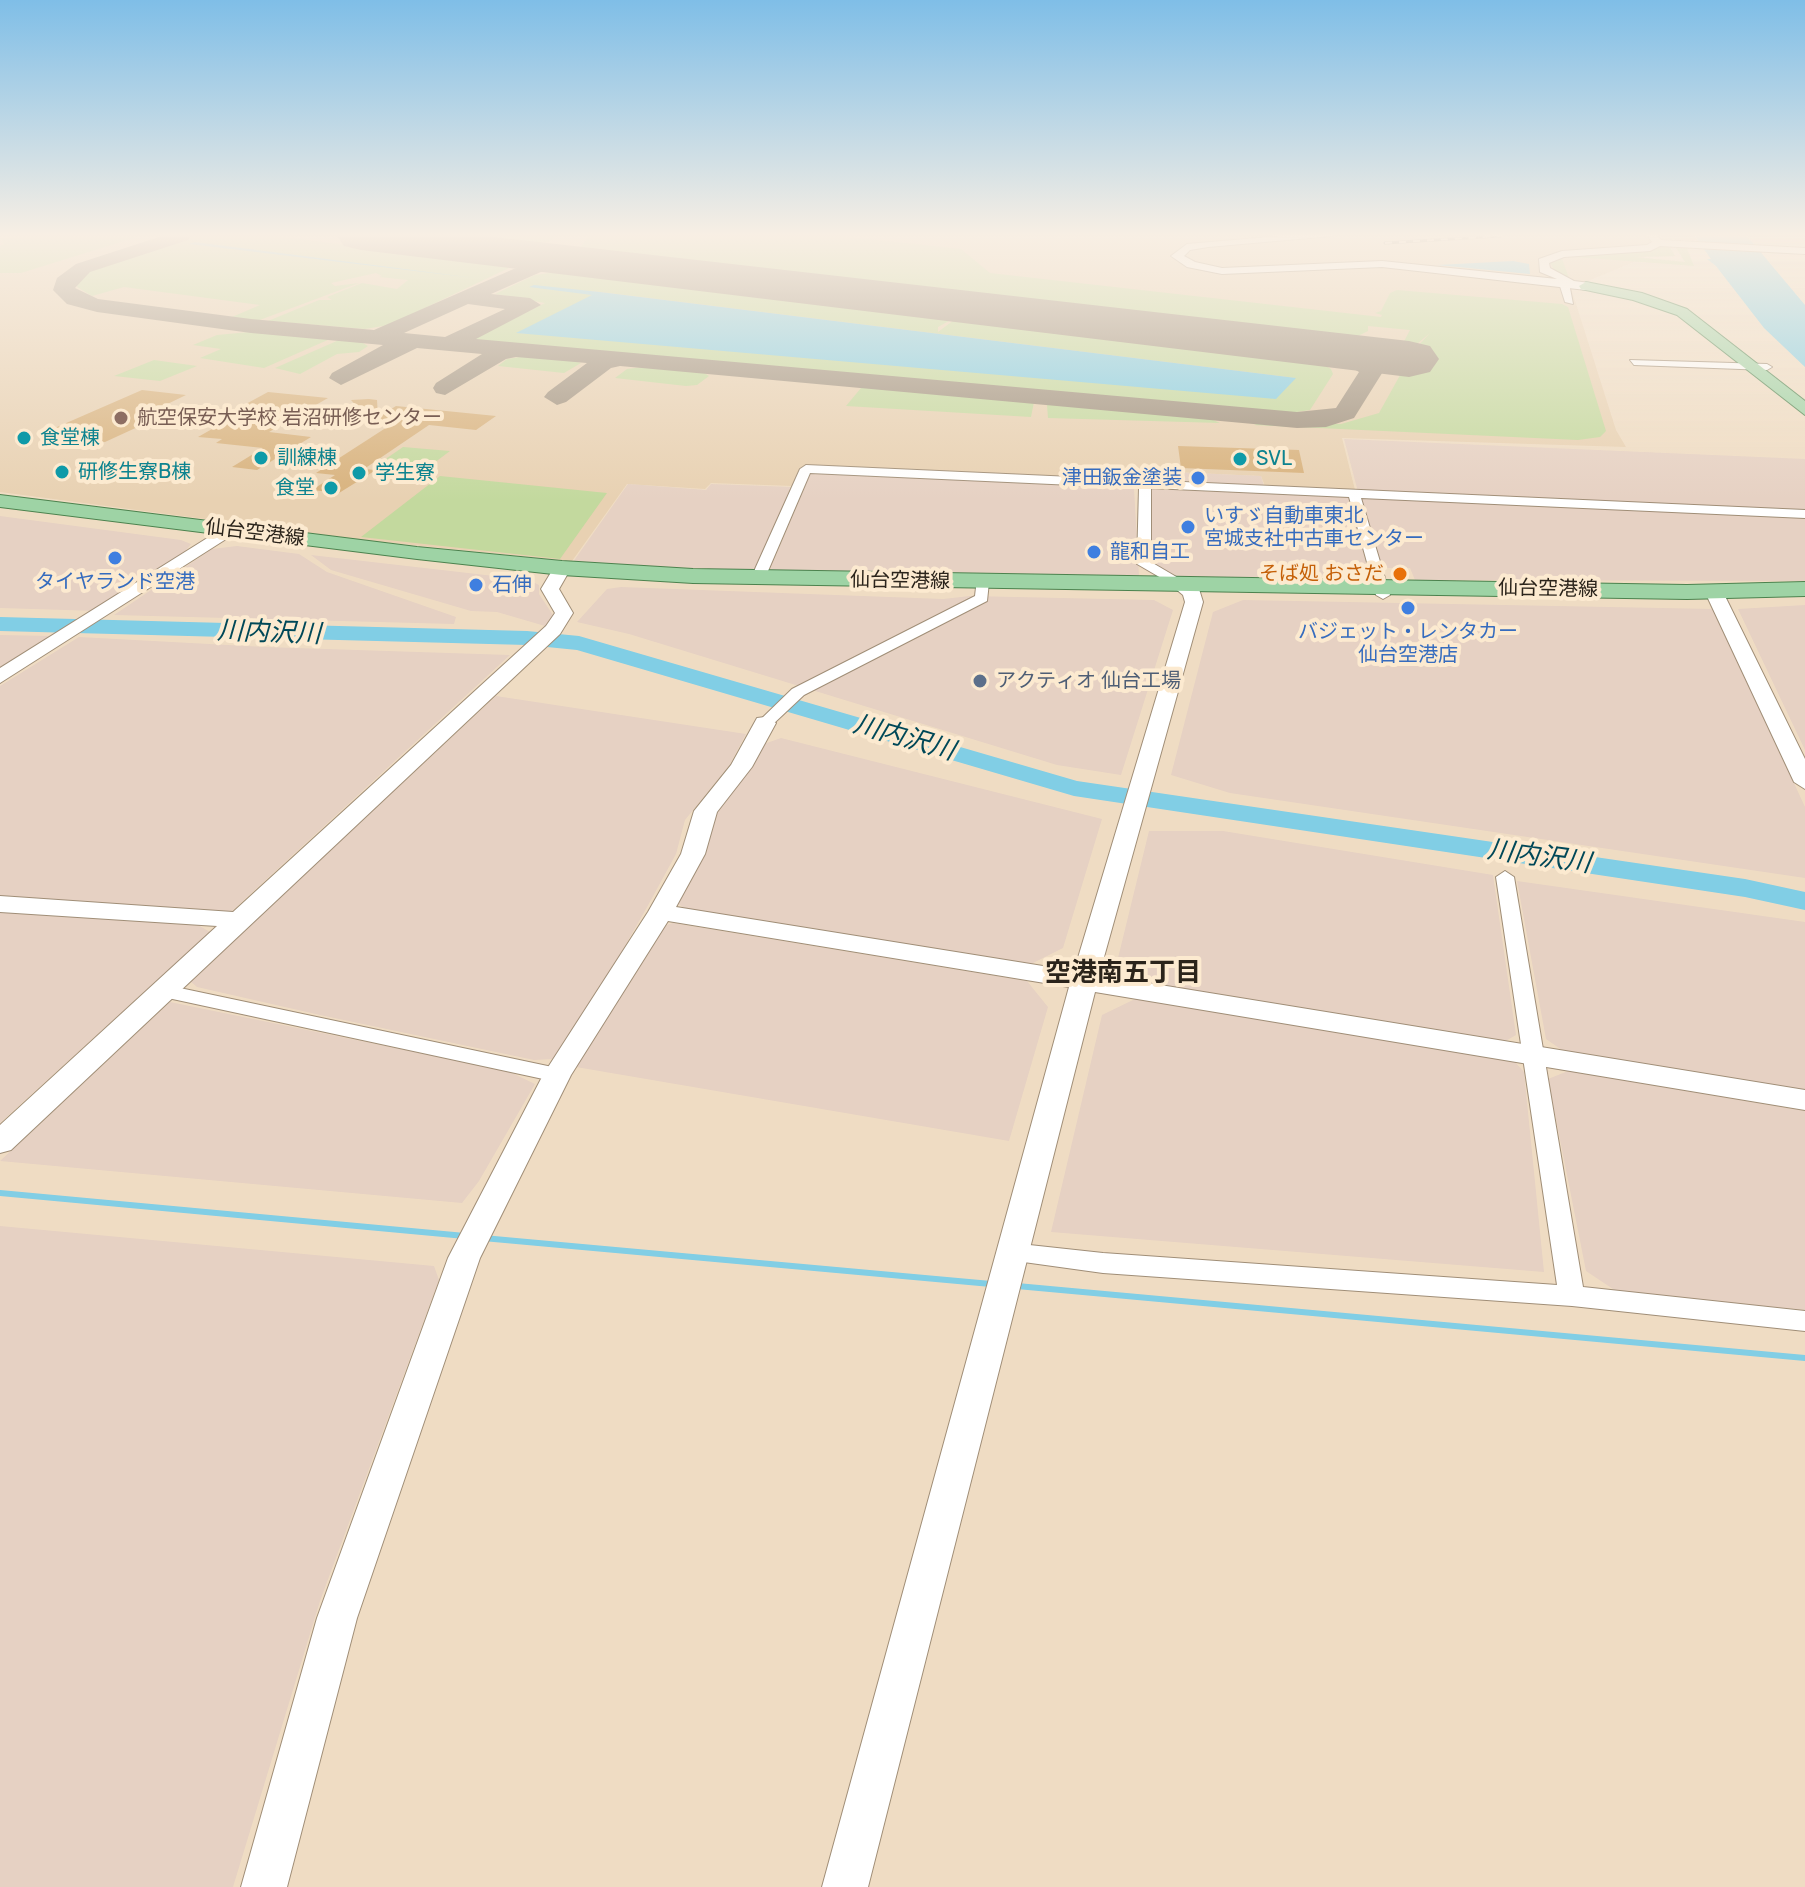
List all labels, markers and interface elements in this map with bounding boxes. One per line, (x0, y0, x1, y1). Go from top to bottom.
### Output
place label: 航空保安大学校 岩沼研修センター (137, 406, 442, 430)
marker: 航空保安大学校 岩沼研修センター (112, 409, 130, 427)
place label: 食堂棟 (40, 426, 100, 450)
marker: 食堂棟 (15, 429, 33, 447)
place label: 訓練棟 (277, 446, 337, 470)
place label: SVL (1256, 447, 1292, 471)
marker: 訓練棟 (252, 449, 270, 467)
marker: SVL (1231, 450, 1249, 468)
place label: 研修生寮B棟 (78, 460, 191, 484)
place label: 学生寮 (375, 461, 435, 485)
marker: 研修生寮B棟 (53, 463, 71, 481)
marker: 学生寮 (350, 464, 368, 482)
place label: 津田鈑金塗装 (1062, 466, 1182, 490)
marker: 津田鈑金塗装 (1189, 469, 1207, 487)
place label: 食堂 (275, 476, 315, 500)
marker: 食堂 (322, 479, 340, 497)
place label: いすゞ自動車東北 宮城支社中古車センター (1204, 504, 1424, 551)
street label: 仙台空港線 (204, 515, 306, 551)
marker: いすゞ自動車東北 宮城支社中古車センター (1179, 518, 1197, 536)
place label: 龍和自工 (1110, 540, 1190, 564)
marker: 龍和自工 (1085, 543, 1103, 561)
marker: タイヤランド空港 (106, 549, 124, 567)
place label: そば処 おさだ (1259, 562, 1384, 586)
marker: そば処 おさだ (1391, 565, 1409, 583)
street label: 仙台空港線 (850, 568, 950, 594)
place label: タイヤランド空港 (35, 570, 195, 594)
place label: 石伸 (492, 573, 532, 597)
marker: 石伸 (467, 576, 485, 594)
street label: 仙台空港線 (1498, 576, 1598, 602)
marker: バジェット・レンタカー 仙台空港店 (1399, 599, 1417, 617)
water label: 川内沢川 (216, 616, 322, 650)
place label: バジェット・レンタカー 仙台空港店 (1298, 620, 1518, 667)
place label: アクティオ 仙台工場 (996, 669, 1181, 693)
marker: アクティオ 仙台工場 (971, 672, 989, 690)
water label: 川内沢川 (850, 709, 958, 767)
water label: 川内沢川 (1485, 834, 1593, 880)
district label: 空港南五丁目 (1045, 957, 1201, 989)

